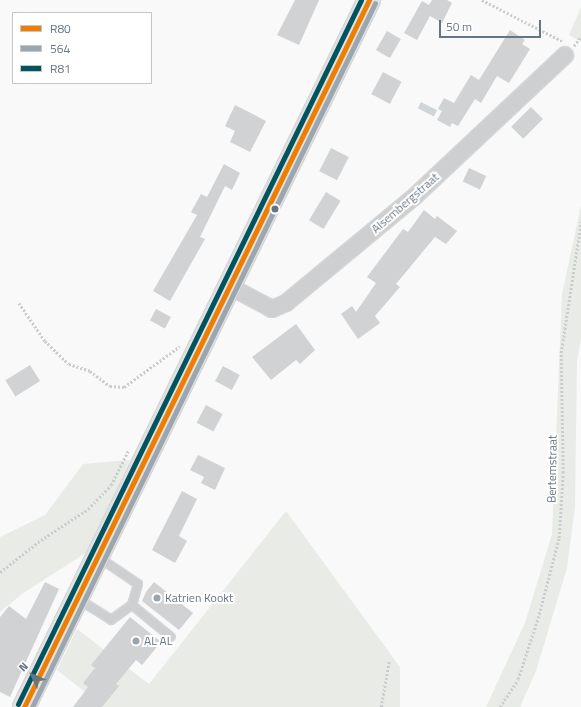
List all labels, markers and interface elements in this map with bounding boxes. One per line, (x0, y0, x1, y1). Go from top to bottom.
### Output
legend (12, 12, 152, 84)
scale bar (441, 12, 543, 38)
text: 50 m (446, 17, 472, 36)
text: R80 (50, 19, 71, 38)
text: 564 (50, 39, 70, 58)
text: R81 (50, 59, 71, 78)
street label: Alsembergstraat (368, 170, 442, 236)
unlabelled marker (270, 204, 280, 214)
street label: Bertemstraat (544, 435, 560, 503)
place label: Katrien Kookt (165, 591, 233, 605)
marker: Katrien Kookt (152, 593, 162, 603)
place label: AL AL (144, 634, 172, 648)
marker: AL AL (131, 636, 141, 646)
north arrow (12, 655, 52, 695)
text: N (15, 658, 32, 675)

